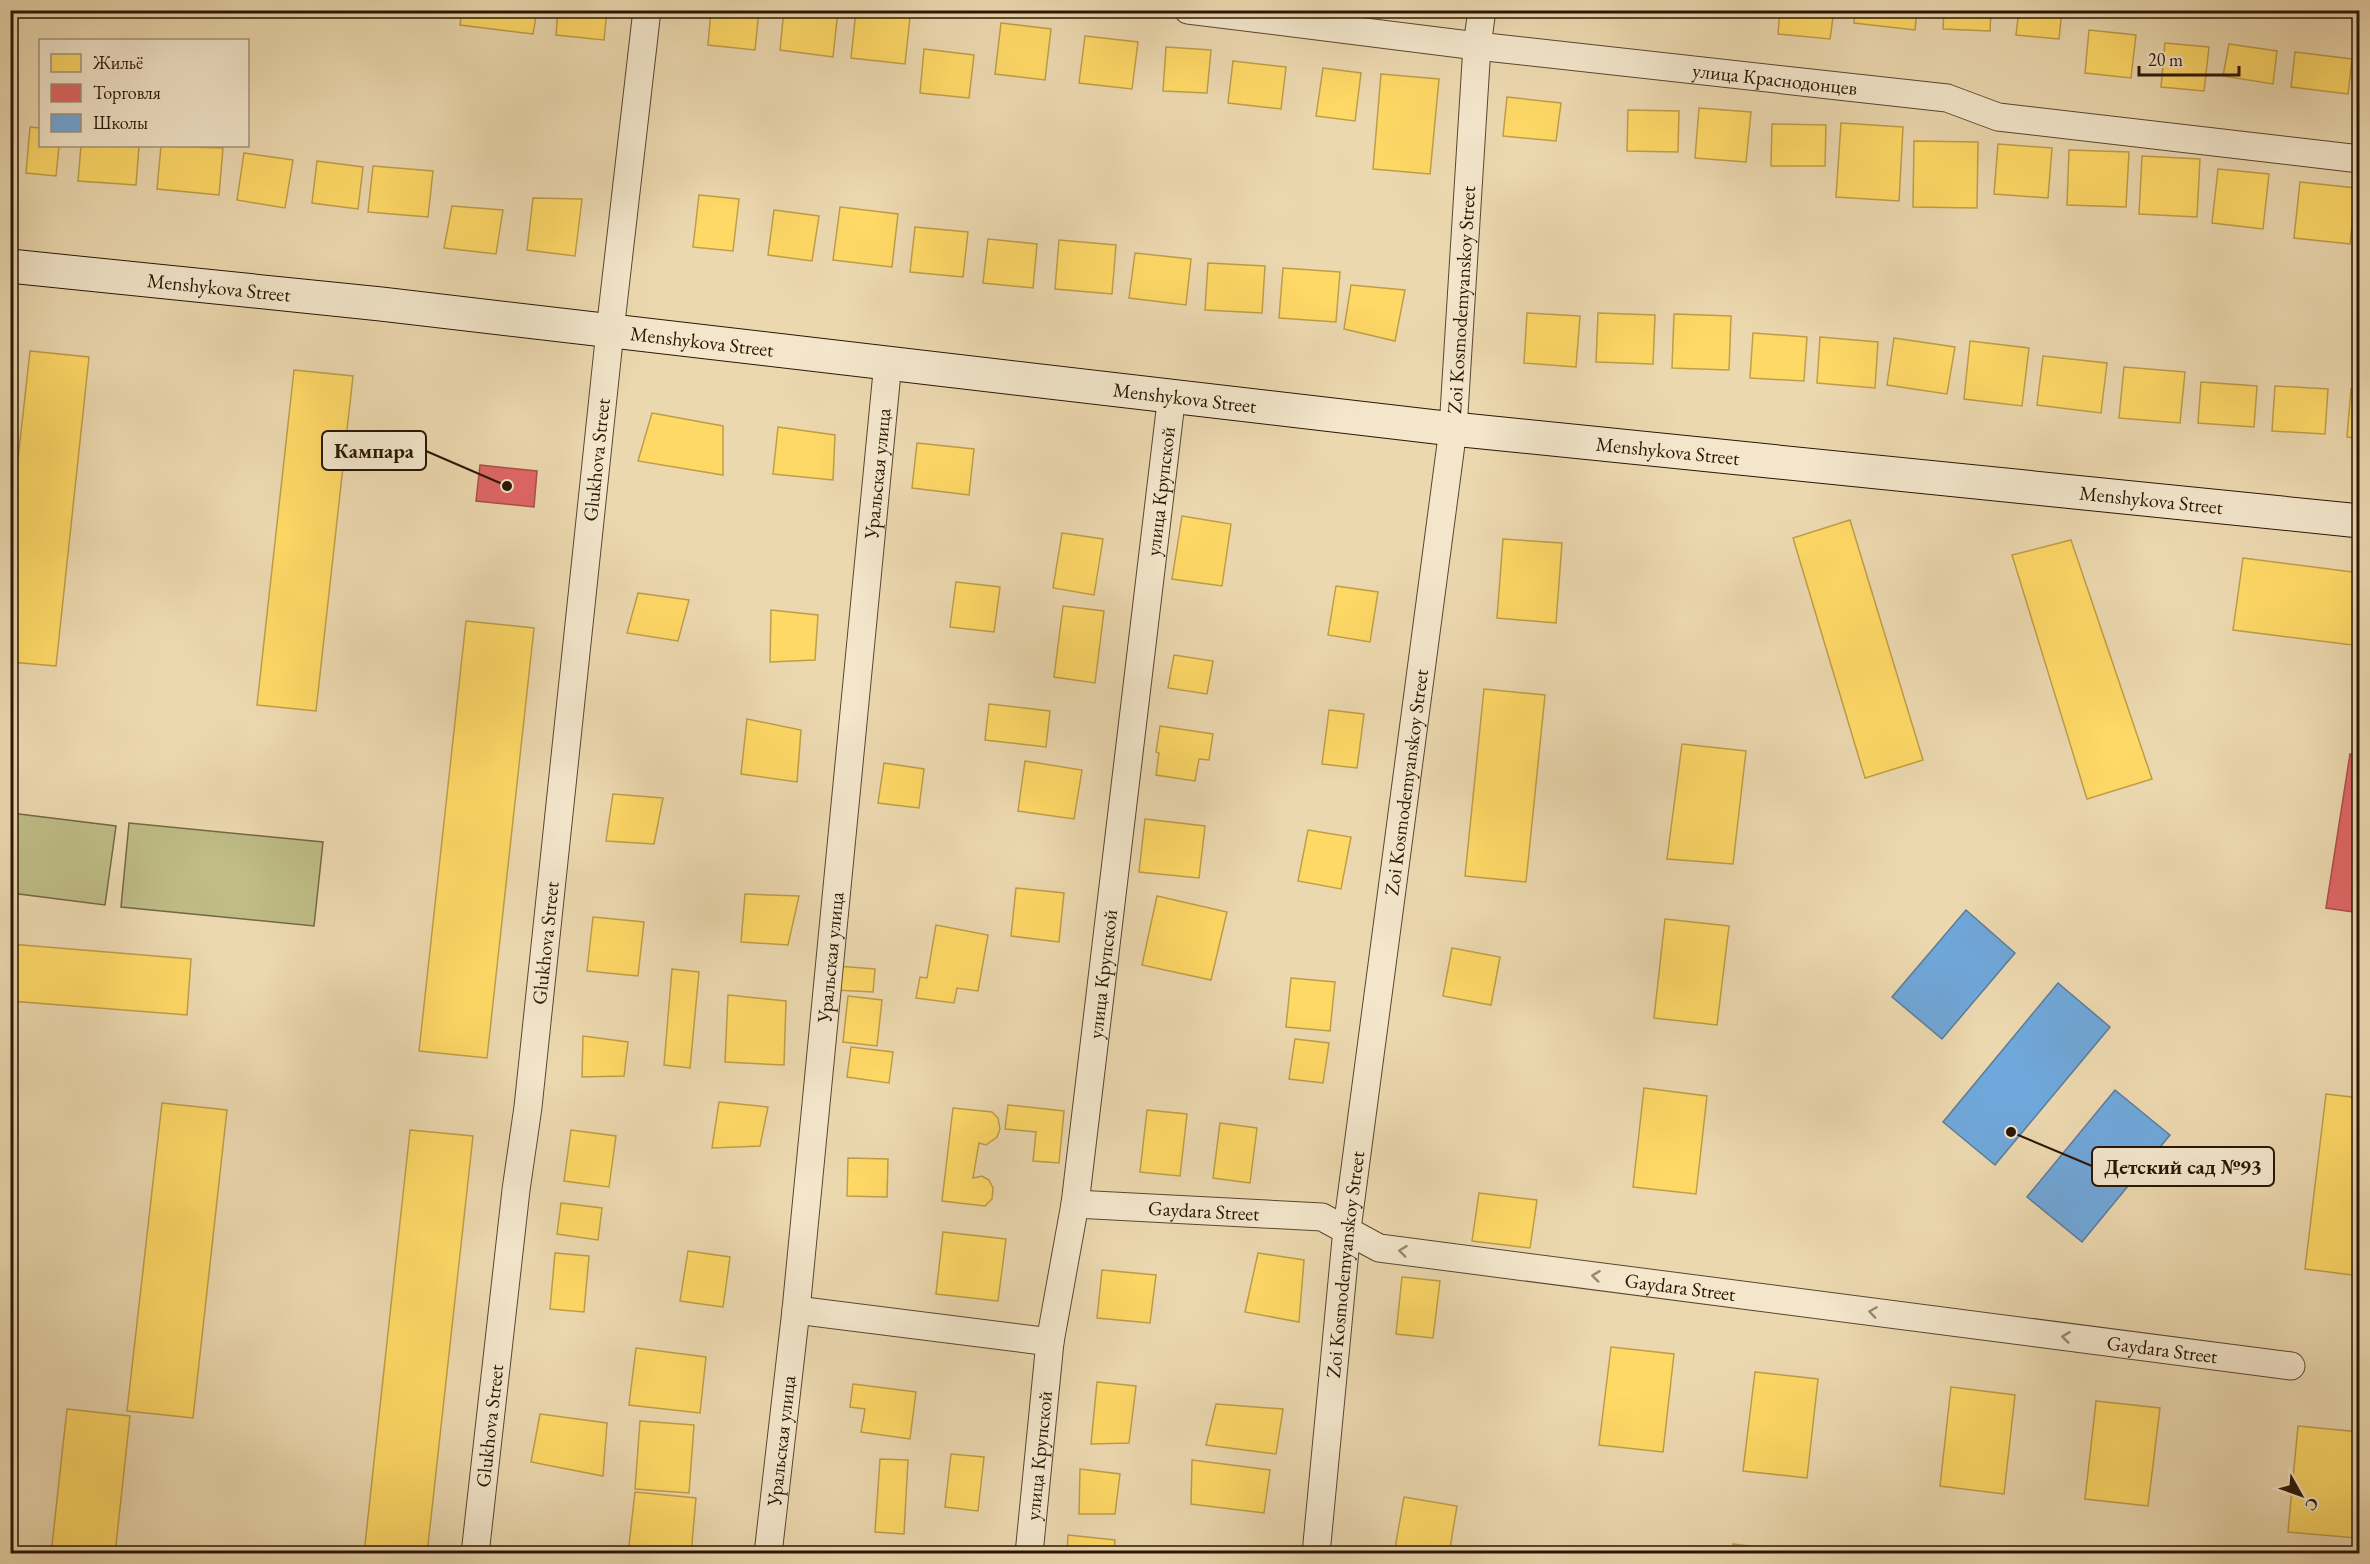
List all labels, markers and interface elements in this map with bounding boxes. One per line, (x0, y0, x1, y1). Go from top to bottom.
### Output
legend (39, 39, 249, 147)
scale bar (2139, 39, 2240, 77)
text: 20 m (2148, 48, 2183, 71)
text: Жильё (92, 51, 143, 74)
street label: улица Краснодонцев (1691, 57, 1859, 101)
text: Торговля (93, 81, 161, 104)
text: Школы (93, 111, 148, 134)
street label: Zoi Kosmodemyanskoy Street (1441, 184, 1481, 414)
street label: Menshykova Street (146, 267, 293, 308)
street label: Menshykova Street (629, 320, 776, 363)
street label: Menshykova Street (1112, 376, 1258, 419)
street label: Glukhova Street (577, 396, 616, 523)
street label: Уральская улица (858, 407, 896, 541)
street label: улица Крупской (1140, 425, 1181, 558)
callout: Кампара (322, 431, 426, 470)
street label: Menshykova Street (1595, 431, 1741, 471)
text: Кампара (334, 437, 415, 464)
street label: Menshykova Street (2078, 480, 2225, 520)
street label: Zoi Kosmodemyanskoy Street (1378, 667, 1434, 897)
street label: Glukhova Street (526, 879, 565, 1006)
street label: Уральская улица (811, 891, 850, 1025)
street label: улица Крупской (1082, 907, 1123, 1040)
callout: Детский сад №93 (2092, 1147, 2274, 1186)
street label: Zoi Kosmodemyanskoy Street (1320, 1149, 1370, 1379)
text: Детский сад №93 (2104, 1153, 2262, 1180)
street label: Gaydara Street (1148, 1195, 1261, 1227)
one-way arrow (1398, 1245, 1407, 1257)
street label: Gaydara Street (1623, 1267, 1738, 1307)
one-way arrow (1591, 1270, 1601, 1282)
one-way arrow (1868, 1306, 1877, 1318)
street label: Gaydara Street (2105, 1329, 2220, 1369)
one-way arrow (2062, 1331, 2071, 1344)
street label: Glukhova Street (470, 1362, 509, 1489)
street label: Уральская улица (760, 1374, 801, 1508)
street label: улица Крупской (1019, 1389, 1058, 1522)
north arrow (2271, 1465, 2331, 1525)
text: С (2300, 1493, 2324, 1515)

